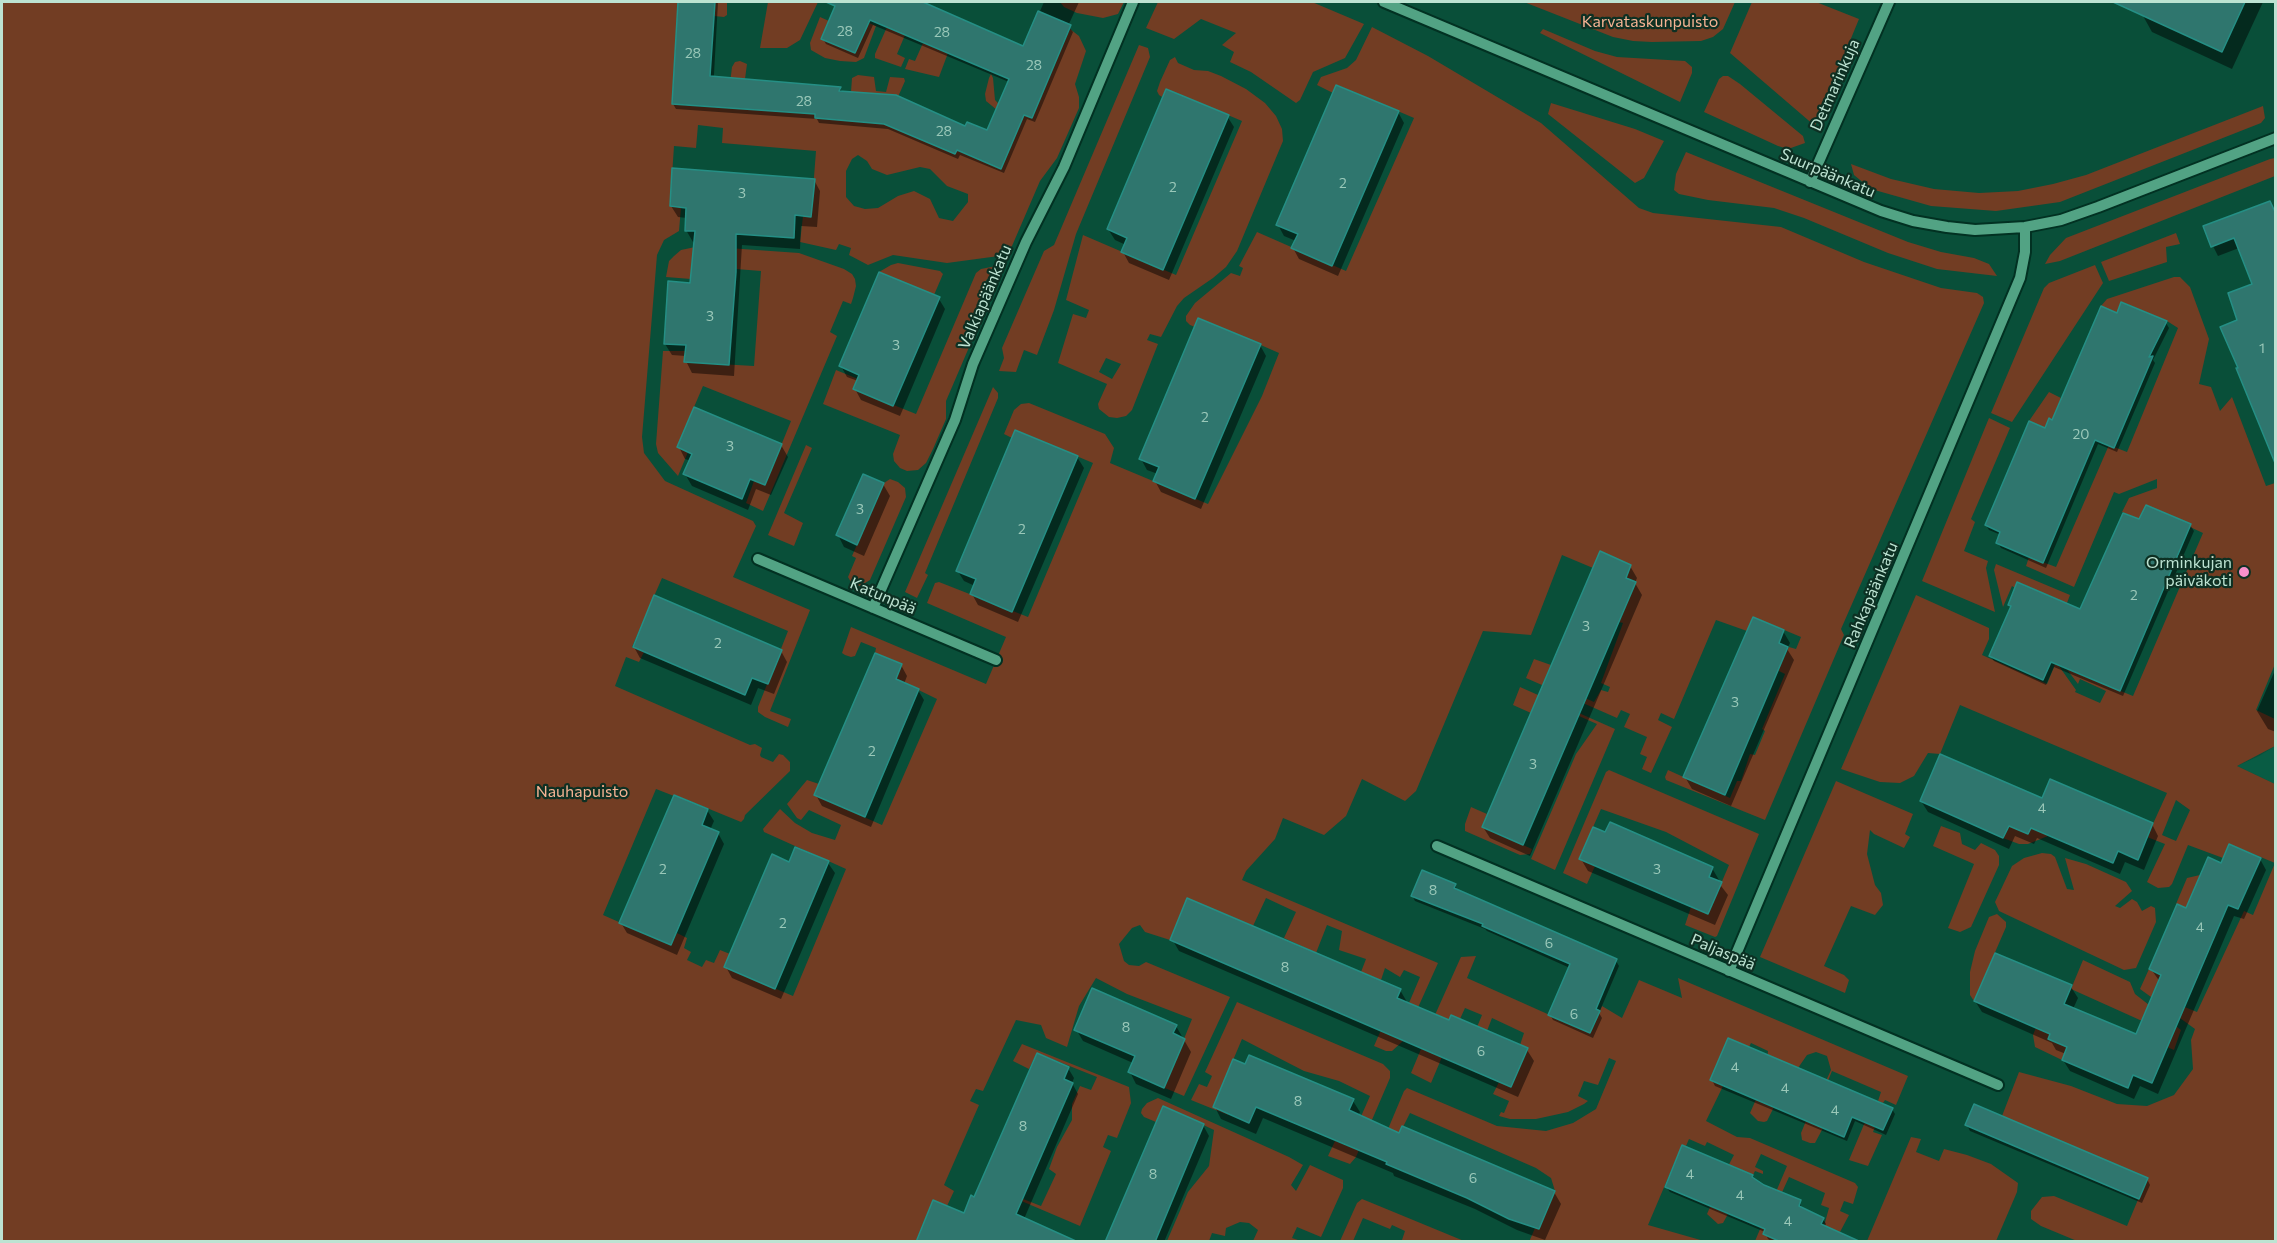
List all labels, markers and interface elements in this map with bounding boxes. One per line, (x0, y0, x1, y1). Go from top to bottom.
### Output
park label: Karvataskunpuisto (1582, 12, 1718, 32)
house number: 28 (837, 23, 853, 39)
house number: 28 (934, 24, 950, 40)
street label: Detmarinkuja (1806, 36, 1864, 134)
house number: 28 (685, 45, 701, 61)
house number: 28 (1026, 57, 1042, 73)
house number: 28 (796, 93, 812, 109)
house number: 28 (936, 123, 952, 139)
street label: Suurpäänkatu (1778, 144, 1878, 202)
house number: 2 (1339, 175, 1347, 191)
house number: 2 (1169, 179, 1177, 195)
house number: 3 (738, 185, 746, 201)
street label: Valkiapäänkatu (954, 242, 1016, 352)
house number: 3 (706, 308, 714, 324)
house number: 3 (892, 337, 900, 353)
house number: 1 (2259, 340, 2265, 356)
house number: 2 (1201, 409, 1209, 425)
house number: 20 (2073, 426, 2089, 442)
house number: 3 (726, 438, 734, 454)
house number: 3 (856, 501, 864, 517)
house number: 2 (1018, 521, 1026, 537)
street label: Rahkapäänkatu (1840, 539, 1902, 651)
place label: Orminkujan päiväkoti (2146, 553, 2232, 591)
marker: Orminkujan päiväkoti (2237, 565, 2251, 579)
street label: Katunpää (847, 574, 919, 618)
house number: 2 (2130, 587, 2138, 603)
house number: 3 (1582, 618, 1590, 634)
house number: 2 (714, 635, 722, 651)
house number: 3 (1731, 694, 1739, 710)
house number: 2 (868, 743, 876, 759)
house number: 3 (1529, 756, 1537, 772)
park label: Nauhapuisto (536, 782, 628, 802)
house number: 4 (2038, 800, 2046, 816)
house number: 2 (659, 861, 667, 877)
house number: 3 (1653, 861, 1661, 877)
house number: 8 (1429, 882, 1437, 898)
house number: 2 (779, 915, 787, 931)
house number: 4 (2196, 919, 2204, 935)
street label: Paljaspää (1688, 930, 1758, 974)
house number: 6 (1545, 935, 1553, 951)
house number: 8 (1281, 959, 1289, 975)
house number: 6 (1570, 1006, 1578, 1022)
house number: 8 (1122, 1019, 1130, 1035)
house number: 6 (1477, 1043, 1485, 1059)
house number: 4 (1731, 1059, 1739, 1075)
house number: 4 (1781, 1080, 1789, 1096)
house number: 8 (1294, 1093, 1302, 1109)
house number: 4 (1831, 1102, 1839, 1118)
house number: 8 (1019, 1118, 1027, 1134)
house number: 8 (1149, 1166, 1157, 1182)
house number: 4 (1686, 1166, 1694, 1182)
house number: 6 (1469, 1170, 1477, 1186)
house number: 4 (1736, 1187, 1744, 1203)
house number: 4 (1784, 1213, 1792, 1229)

